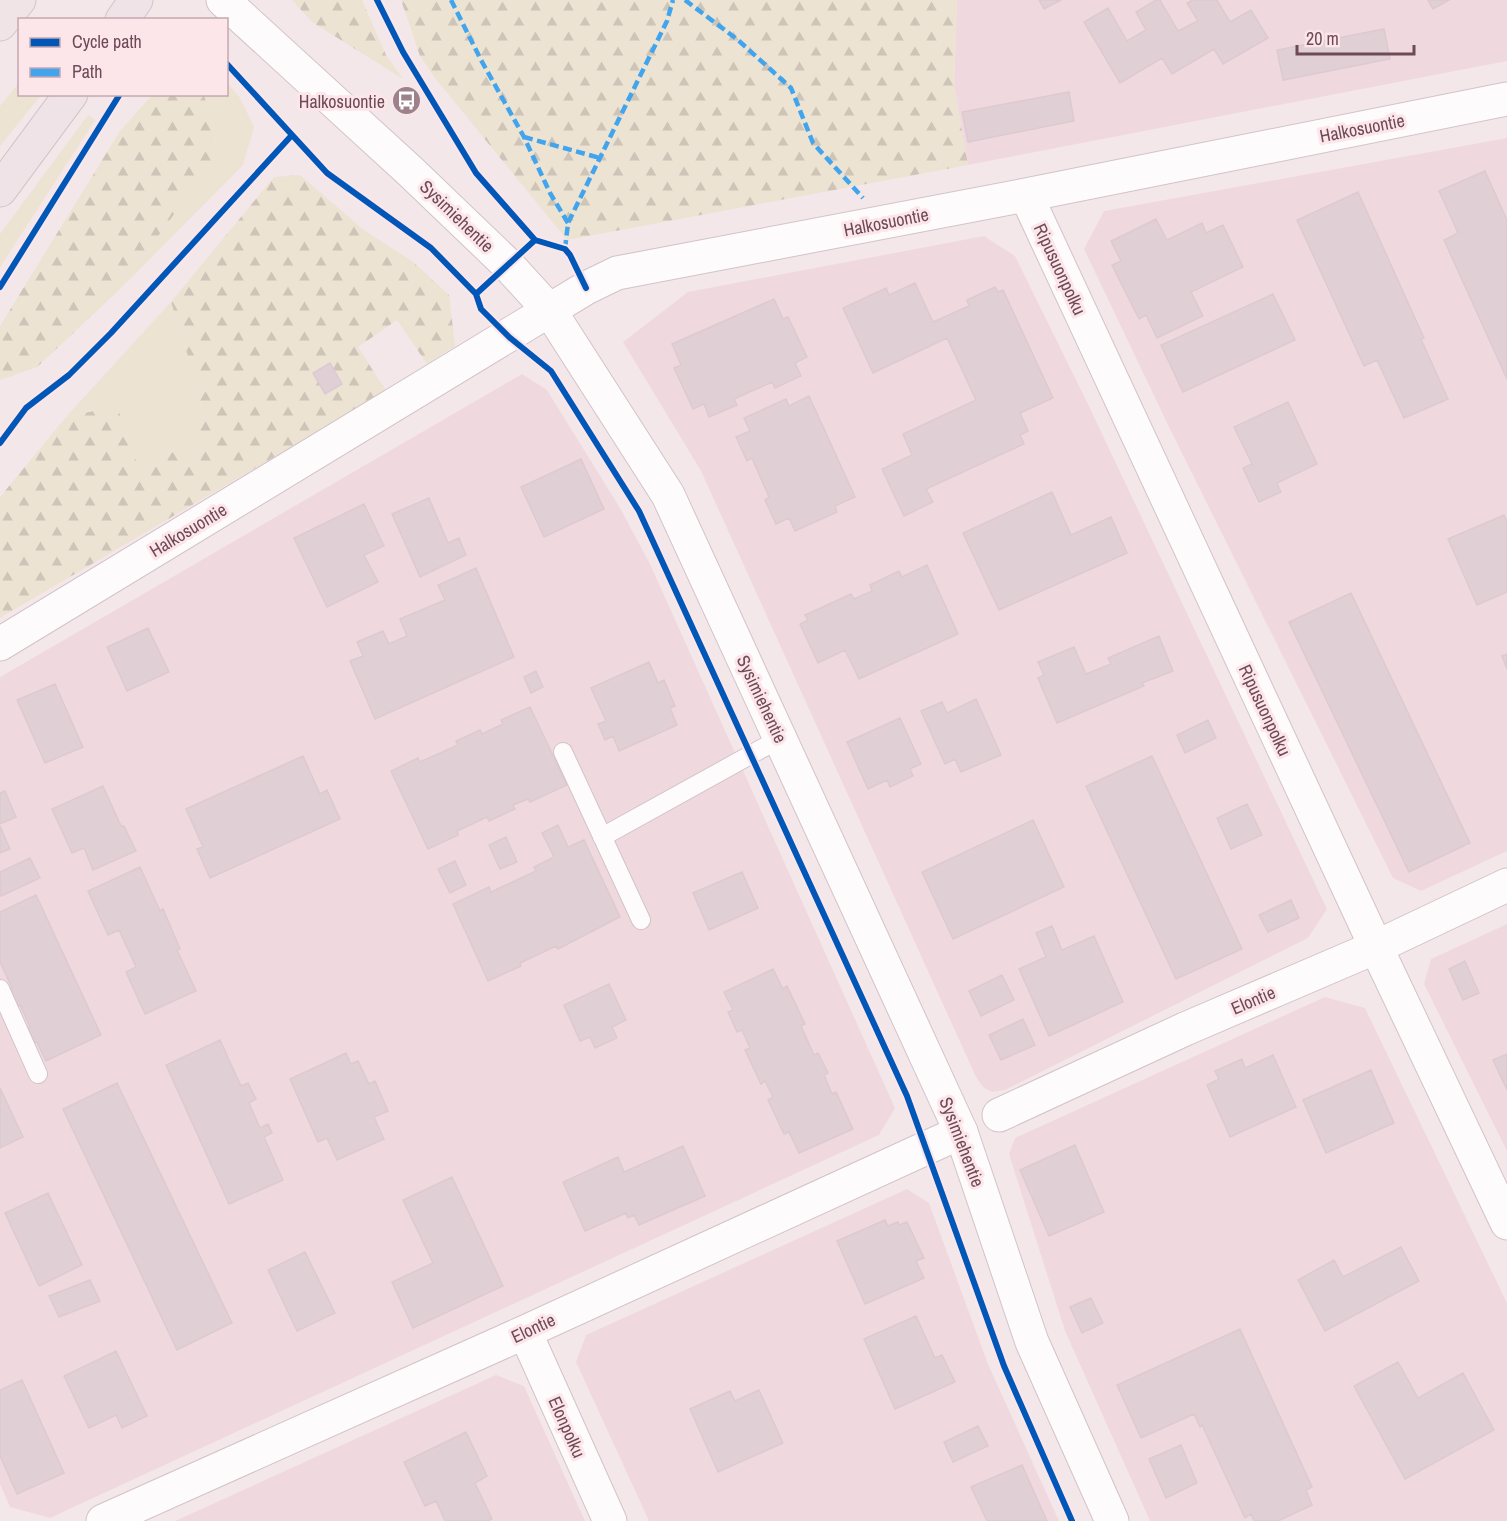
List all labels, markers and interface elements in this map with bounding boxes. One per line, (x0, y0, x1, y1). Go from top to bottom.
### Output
legend (18, 18, 228, 96)
scale bar (1297, 18, 1414, 56)
text: 20 m (1306, 26, 1339, 51)
text: Cycle path (72, 29, 142, 54)
text: Path (72, 59, 102, 84)
bus stop icon: Halkosuontie (390, 85, 422, 117)
place label: Halkosuontie (299, 89, 385, 114)
street label: Halkosuontie (1317, 108, 1407, 148)
street label: Sysimiehentie (414, 174, 500, 258)
street label: Halkosuontie (841, 202, 931, 242)
street label: Ripusuonpolku (1028, 219, 1092, 319)
street label: Halkosuontie (145, 497, 231, 563)
street label: Sysimiehentie (731, 651, 793, 747)
street label: Ripusuonpolku (1233, 660, 1297, 760)
street label: Elontie (1227, 980, 1279, 1020)
street label: Sysimiehentie (933, 1093, 991, 1191)
street label: Elontie (507, 1307, 559, 1349)
street label: Elonpolku (542, 1392, 592, 1462)

